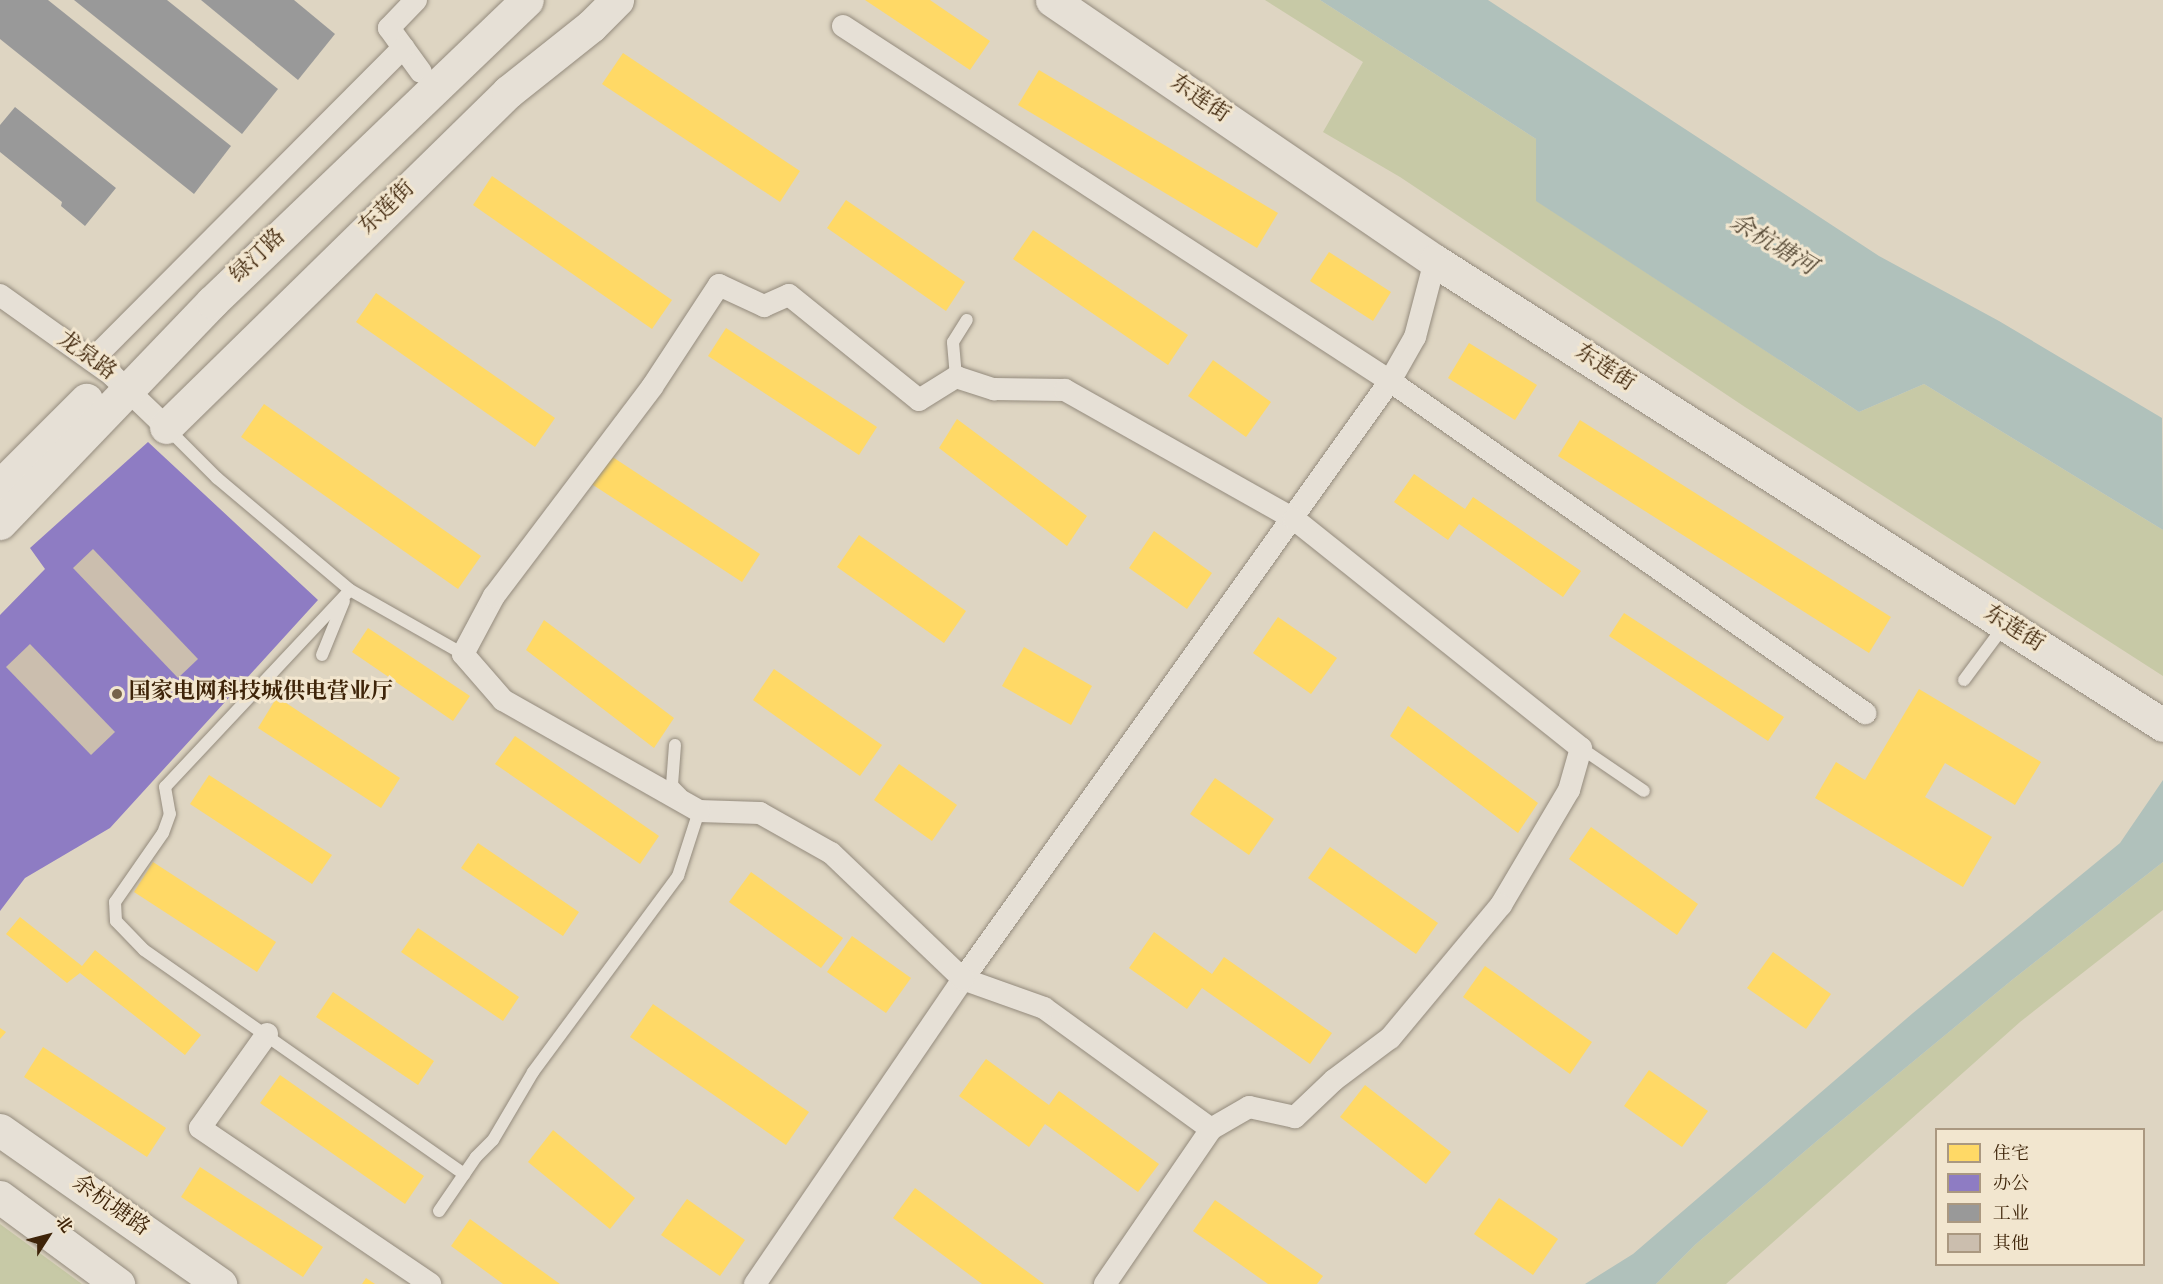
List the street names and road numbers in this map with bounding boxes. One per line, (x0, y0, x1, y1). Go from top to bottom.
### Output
street label: 东莲街 (1164, 71, 1234, 129)
street label: 东莲街 (355, 177, 421, 241)
street label: 绿汀路 (226, 225, 292, 289)
street label: 龙泉路 (52, 327, 120, 387)
street label: 东莲街 (1569, 340, 1639, 398)
street label: 东莲街 (1978, 601, 2048, 659)
street label: 余杭塘路 (66, 1171, 154, 1243)

